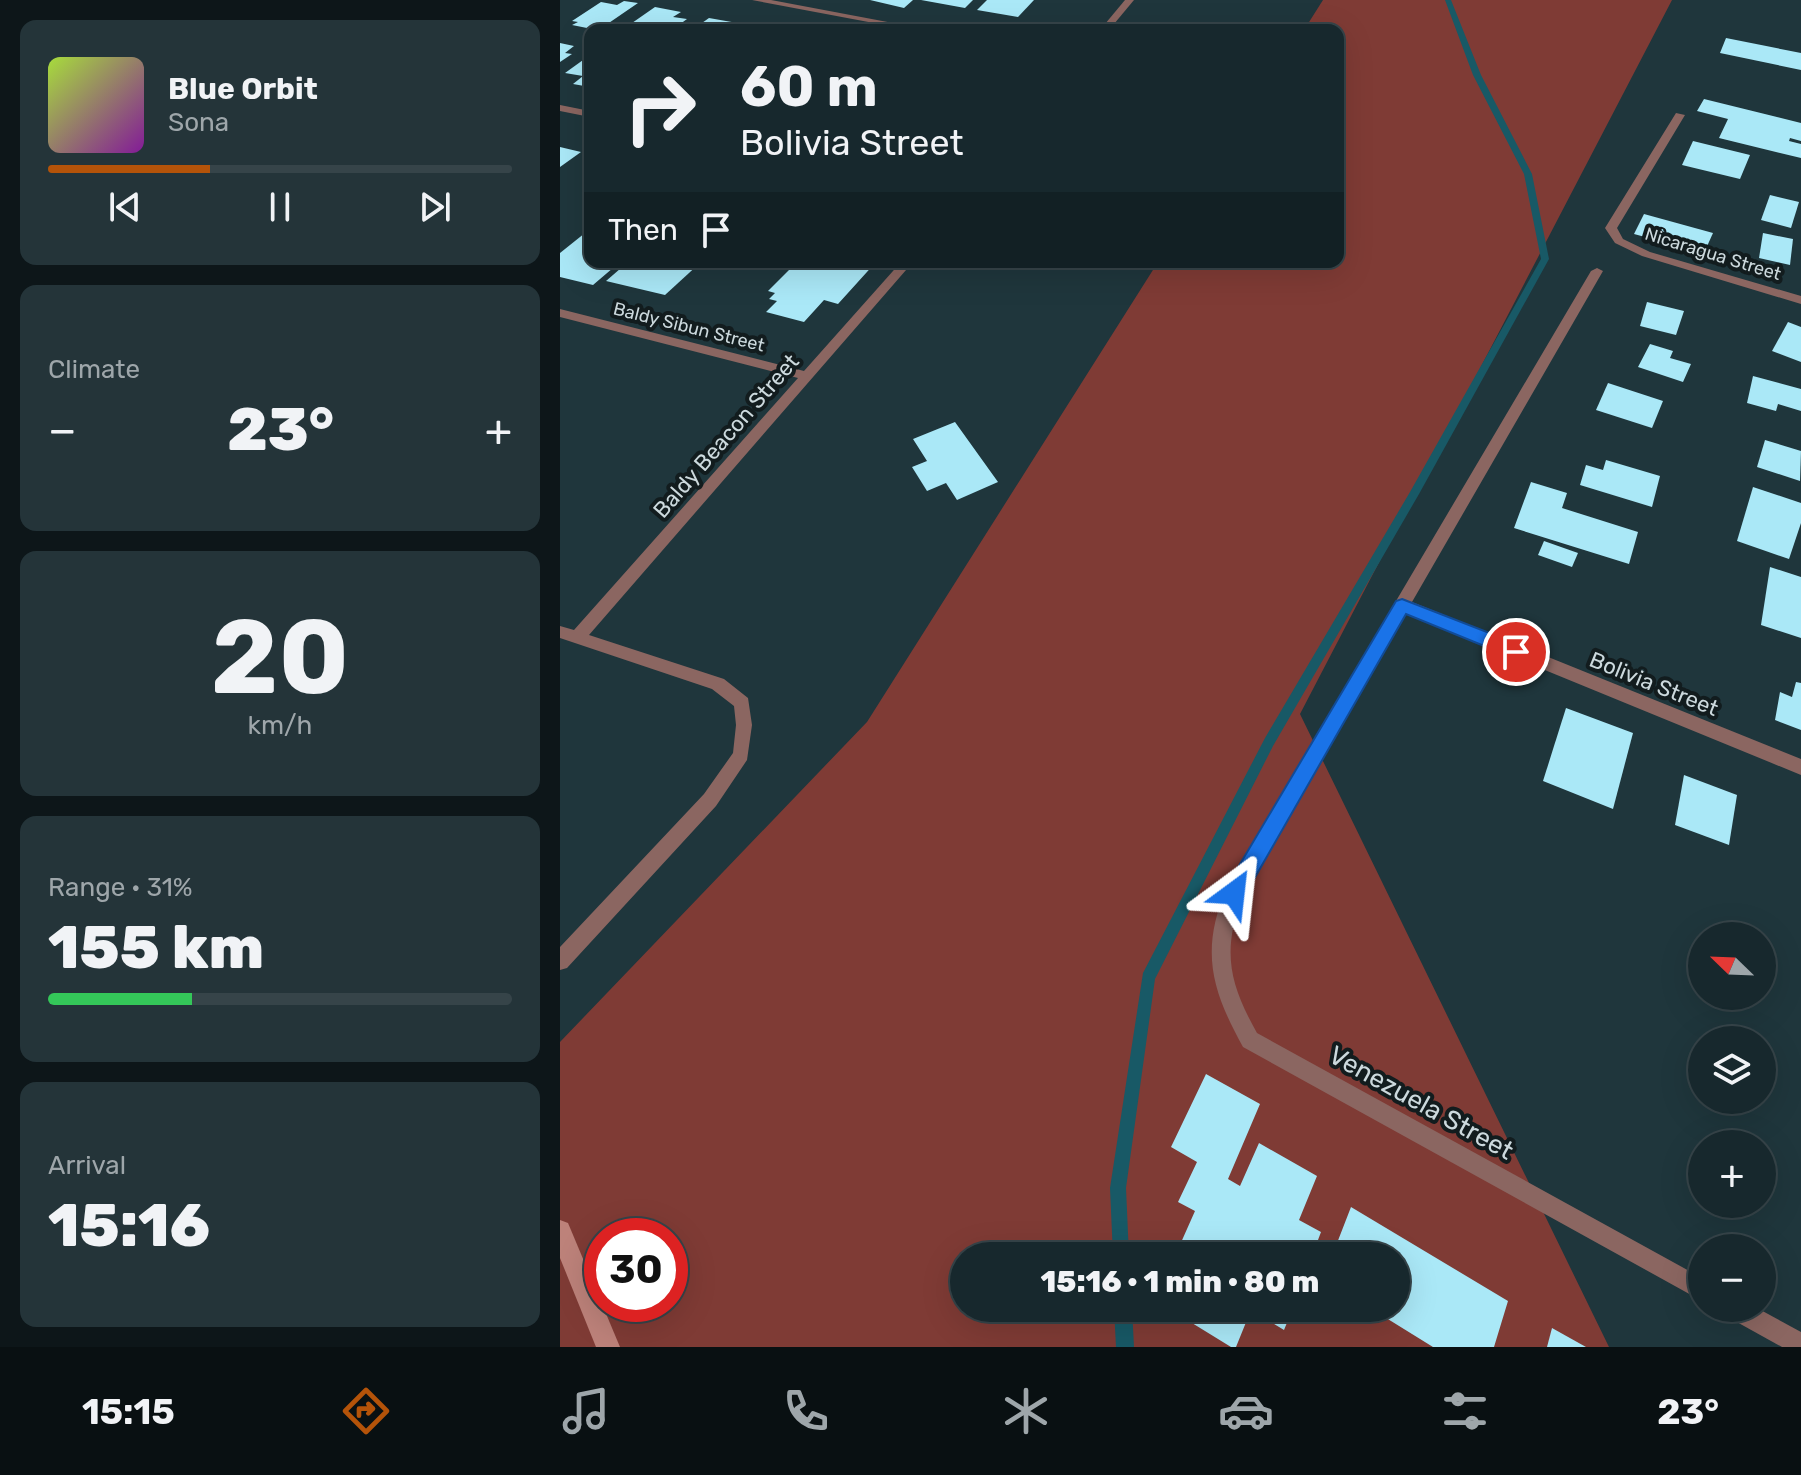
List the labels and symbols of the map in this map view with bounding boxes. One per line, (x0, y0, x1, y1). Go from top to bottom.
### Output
street label: Nicaragua Street (1642, 223, 1784, 285)
street label: Baldy Sibun Street (611, 298, 767, 356)
street label: Baldy Beacon Street (647, 348, 805, 524)
pin (1482, 618, 1550, 686)
street label: Bolivia Street (1586, 646, 1723, 722)
position arrow (1192, 851, 1276, 935)
north arrow (1688, 922, 1776, 1010)
street label: Venezuela Street (1323, 1039, 1519, 1167)
speed limit sign: 30 (584, 1218, 688, 1322)

